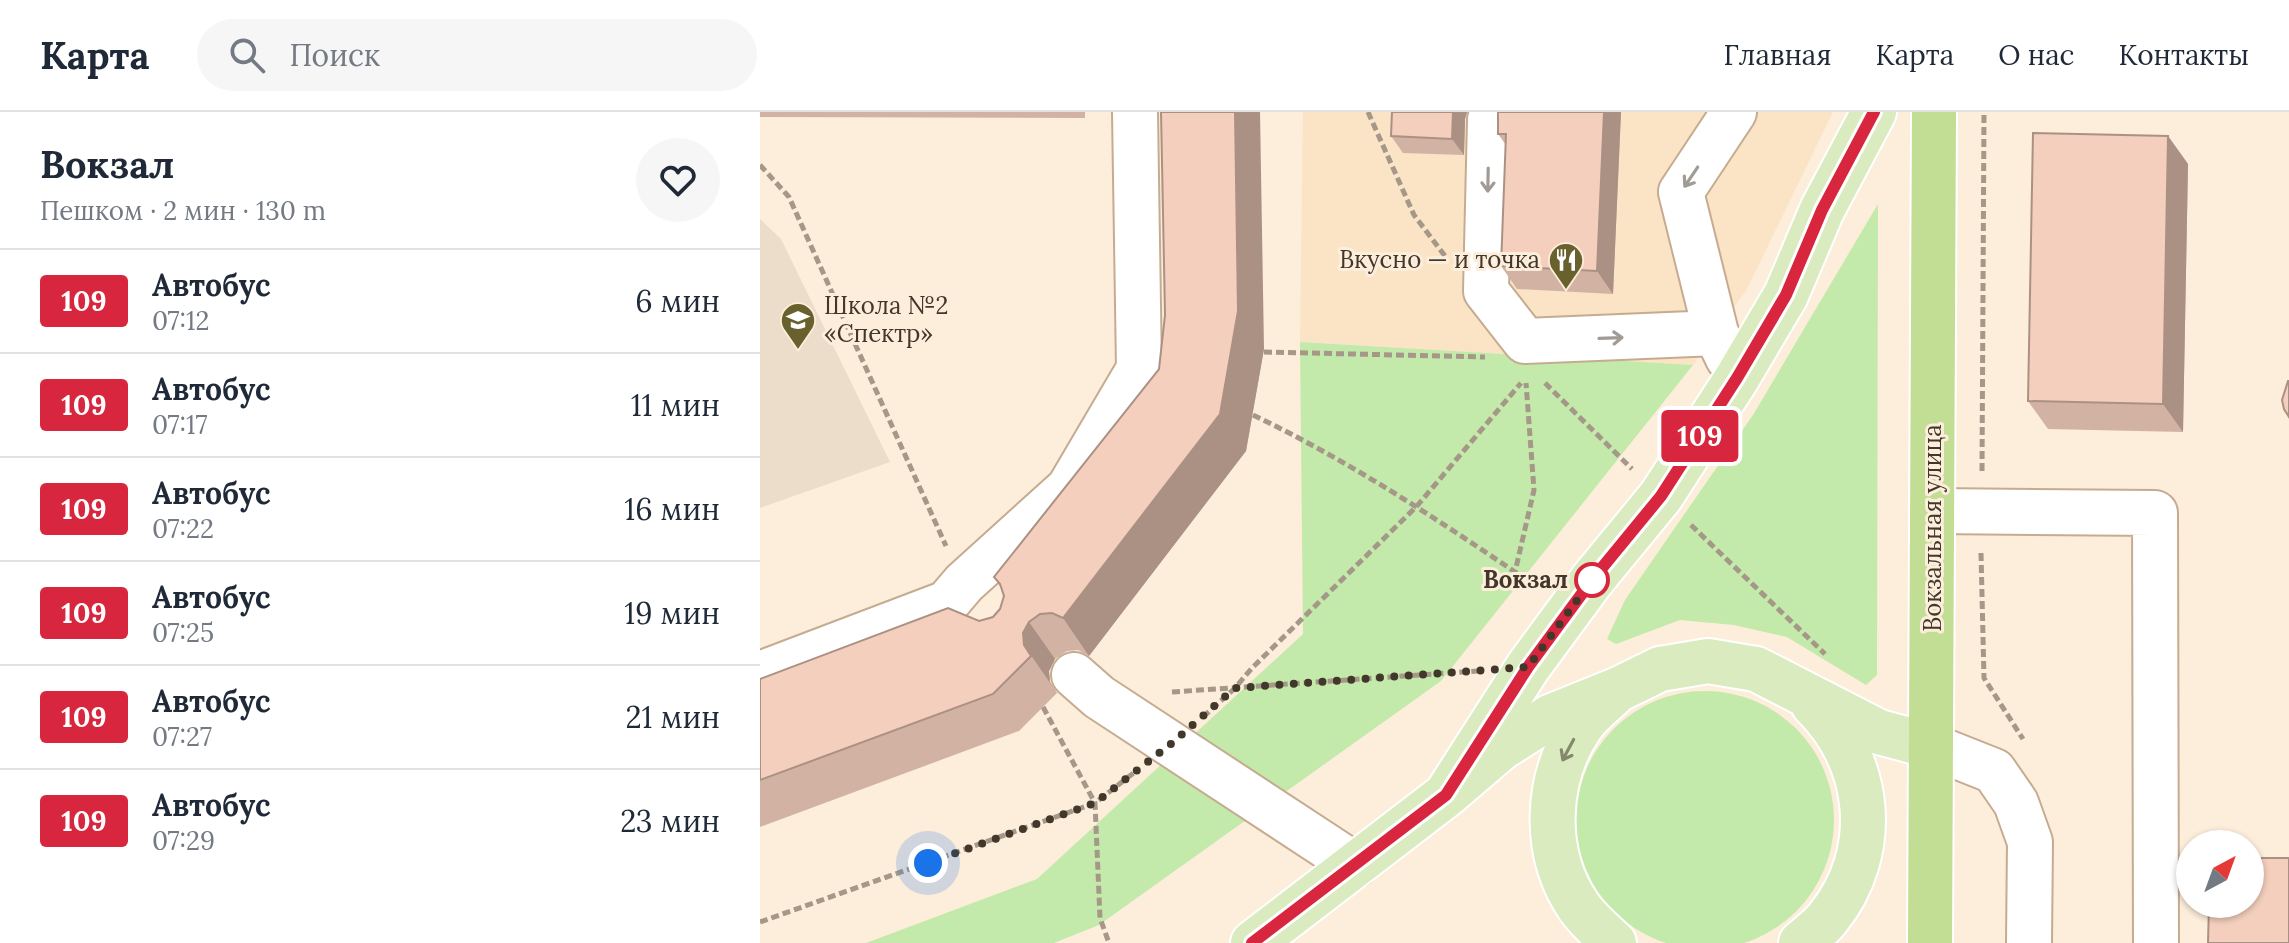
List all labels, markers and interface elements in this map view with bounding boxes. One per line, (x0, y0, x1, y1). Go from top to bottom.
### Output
search box (197, 19, 757, 91)
text: Карта (40, 31, 149, 79)
icon: search (225, 33, 269, 77)
text: Поиск (289, 36, 380, 74)
text: Главная (1723, 37, 1832, 73)
text: Карта (1876, 37, 1954, 73)
text: О нас (1998, 37, 2075, 73)
text: Контакты (2119, 37, 2249, 73)
button: heart (636, 138, 720, 222)
text: Вокзал (40, 140, 175, 188)
one-way arrow (1683, 165, 1699, 188)
one-way arrow (1481, 166, 1496, 193)
text: Пешком · 2 мин · 130 m (40, 194, 326, 227)
restaurant icon: Вкусно — и точка (1547, 241, 1585, 291)
place label: Вкусно — и точка (1339, 244, 1540, 275)
text: Автобус (152, 266, 271, 304)
text: 6 мин (635, 282, 720, 320)
text: 109 (61, 283, 107, 319)
place label: Школа №2 «Спектр» (824, 290, 948, 349)
school or university icon: Школа №2 «Спектр» (779, 301, 817, 351)
text: 07:12 (152, 304, 210, 337)
one-way arrow (1597, 330, 1624, 345)
text: Автобус (152, 370, 271, 408)
text: 11 мин (631, 386, 720, 424)
text: 109 (61, 387, 107, 423)
text: 07:17 (152, 408, 208, 441)
line badge: 109 (1654, 410, 1746, 462)
text: 109 (1677, 418, 1723, 454)
street label: Вокзальная улица (1917, 424, 1948, 632)
text: Автобус (152, 474, 271, 512)
text: 16 мин (624, 490, 720, 528)
text: 109 (61, 491, 107, 527)
text: 07:22 (152, 512, 214, 545)
marker: Вокзал (1575, 563, 1609, 597)
place label: Вокзал (1483, 564, 1568, 595)
text: Автобус (152, 578, 271, 616)
text: 19 мин (624, 594, 720, 632)
text: 109 (61, 595, 107, 631)
text: 07:25 (152, 616, 214, 649)
text: Автобус (152, 682, 271, 720)
text: 21 мин (625, 698, 720, 736)
text: 109 (61, 699, 107, 735)
text: 07:27 (152, 720, 212, 753)
one-way arrow (1560, 738, 1576, 762)
text: Автобус (152, 786, 271, 824)
text: 23 мин (620, 802, 720, 840)
text: 109 (61, 803, 107, 839)
text: 07:29 (152, 824, 215, 857)
north arrow (2176, 830, 2264, 918)
map controls (2176, 830, 2264, 918)
your location (908, 843, 948, 883)

